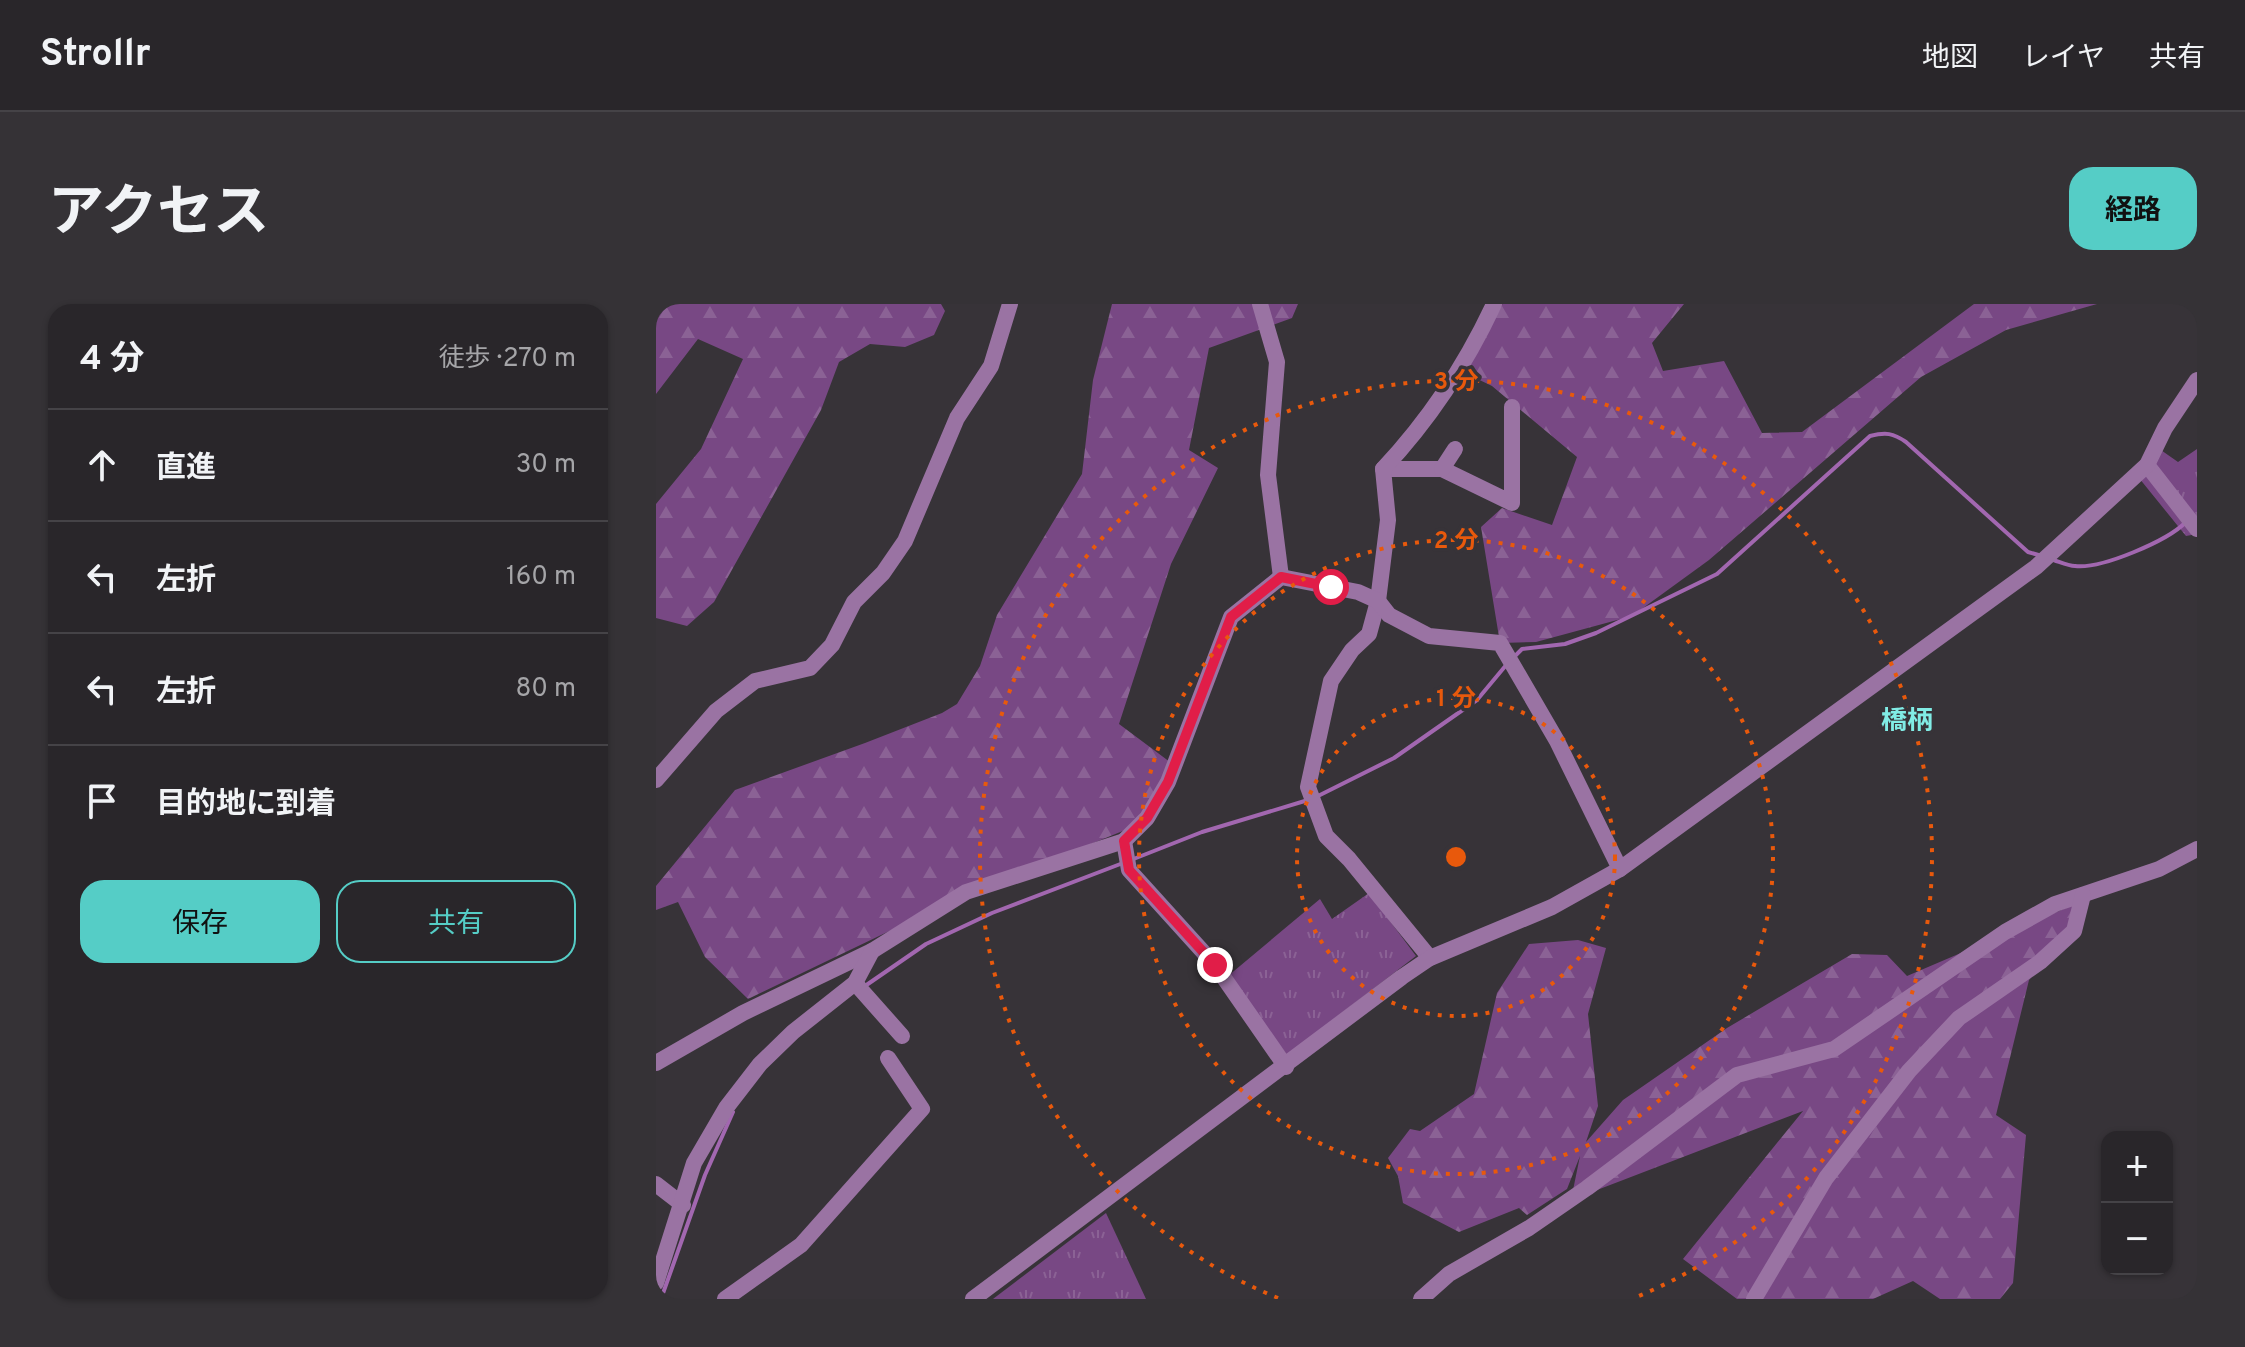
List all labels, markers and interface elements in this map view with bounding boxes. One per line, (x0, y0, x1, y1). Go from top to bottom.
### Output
text: Strollr (40, 31, 151, 80)
text: 地図 (1922, 41, 1978, 77)
text: レイヤ (2022, 41, 2105, 77)
text: 共有 (2149, 41, 2205, 77)
button: 経路 (2069, 167, 2197, 250)
text: アクセス (48, 181, 269, 251)
text: 4 分 (80, 339, 144, 382)
text: 徒歩 · 270 m (439, 343, 576, 376)
text: 3 分 (1434, 368, 1478, 398)
icon: ahead (80, 443, 124, 487)
text: 30 m (516, 449, 576, 482)
text: 直進 (156, 451, 216, 488)
text: 2 分 (1434, 527, 1478, 557)
icon: left (80, 555, 124, 599)
text: 160 m (506, 561, 576, 594)
text: 左折 (156, 563, 216, 600)
route start (1313, 569, 1349, 605)
icon: left (80, 667, 124, 711)
text: 80 m (516, 673, 576, 706)
text: 左折 (156, 675, 216, 712)
text: 1 分 (1436, 685, 1476, 715)
district label: 橋柄 (1881, 706, 1933, 739)
icon: arrive (80, 779, 124, 823)
text: 目的地に到着 (156, 787, 336, 824)
centre of rings (1442, 843, 1470, 871)
button: 保存 (80, 880, 320, 963)
button: 共有 (336, 880, 576, 963)
route end (1197, 947, 1233, 983)
map controls (2101, 1131, 2173, 1275)
button: + (2101, 1131, 2173, 1203)
button: − (2101, 1203, 2173, 1275)

